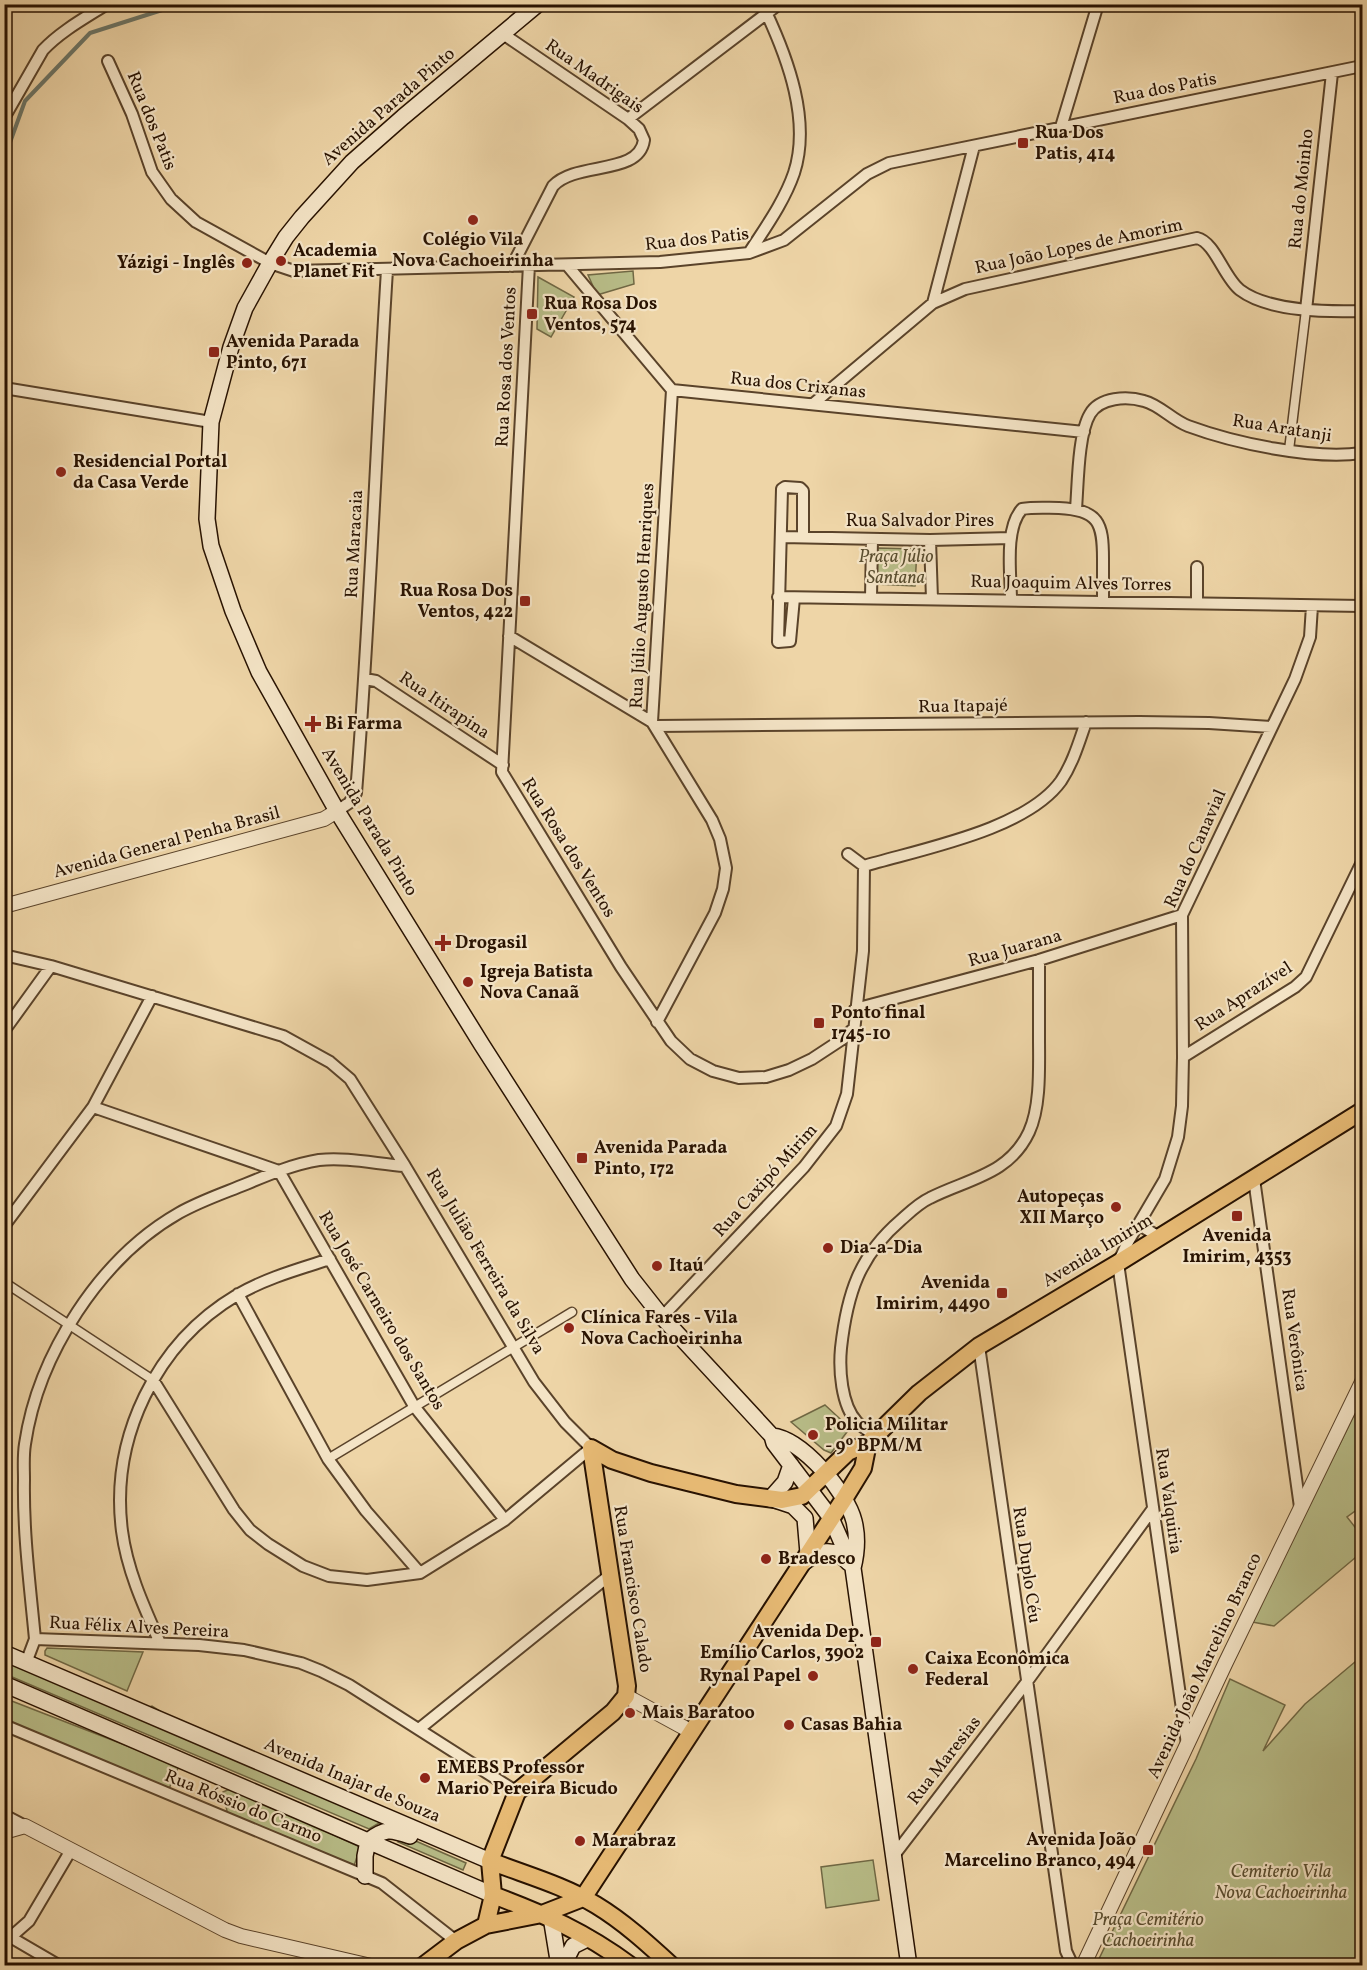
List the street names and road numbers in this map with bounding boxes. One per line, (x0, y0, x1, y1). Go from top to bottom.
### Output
street label: Rua Madrigais (540, 34, 648, 120)
street label: Avenida Parada Pinto (317, 42, 461, 172)
street label: Rua dos Patis (1111, 67, 1219, 111)
street label: Rua dos Patis (120, 68, 182, 174)
street label: Rua do Moinho (1283, 128, 1321, 250)
street label: Rua João Lopes de Amorim (973, 213, 1185, 281)
street label: Rua dos Patis (644, 222, 750, 258)
street label: Rua Rosa dos Ventos (490, 286, 524, 448)
street label: Rua dos Crixanas (729, 366, 867, 406)
street label: Rua Aratanji (1230, 409, 1334, 449)
street label: Rua Júlio Augusto Henriques (625, 483, 661, 709)
street label: Rua Maracaia (340, 489, 370, 599)
street label: Rua Salvador Pires (846, 509, 994, 534)
street label: Rua Joaquim Alves Torres (970, 570, 1172, 598)
street label: Rua Itirapina (393, 666, 495, 746)
street label: Rua Itapajé (918, 694, 1008, 720)
street label: Avenida Parada Pinto (315, 743, 423, 901)
street label: Rua Rosa dos Ventos (515, 773, 621, 923)
street label: Rua do Canavial (1159, 786, 1233, 912)
street label: Avenida General Penha Brasil (51, 801, 283, 885)
street label: Rua Juarana (965, 924, 1065, 974)
street label: Rua Aprazível (1190, 956, 1298, 1038)
street label: Rua Caxipó Mirim (708, 1119, 824, 1243)
street label: Rua Julião Ferreira da Silva (419, 1164, 551, 1360)
street label: Rua José Carneiro dos Santos (312, 1207, 450, 1415)
street label: Avenida Imirim (1038, 1208, 1158, 1294)
street label: Rua Verônica (1274, 1287, 1314, 1393)
street label: Rua Valquiria (1148, 1446, 1188, 1556)
street label: Rua Francisco Calado (606, 1504, 658, 1674)
street label: Rua Duplo Céu (1005, 1505, 1047, 1625)
street label: Avenida João Marcelino Branco (1142, 1549, 1268, 1783)
street label: Rua Félix Alves Pereira (48, 1611, 230, 1645)
street label: Rua Maresias (902, 1711, 988, 1811)
street label: Avenida Inajar de Souza (260, 1732, 444, 1830)
street label: Rua Róssio do Carmo (161, 1764, 325, 1850)

